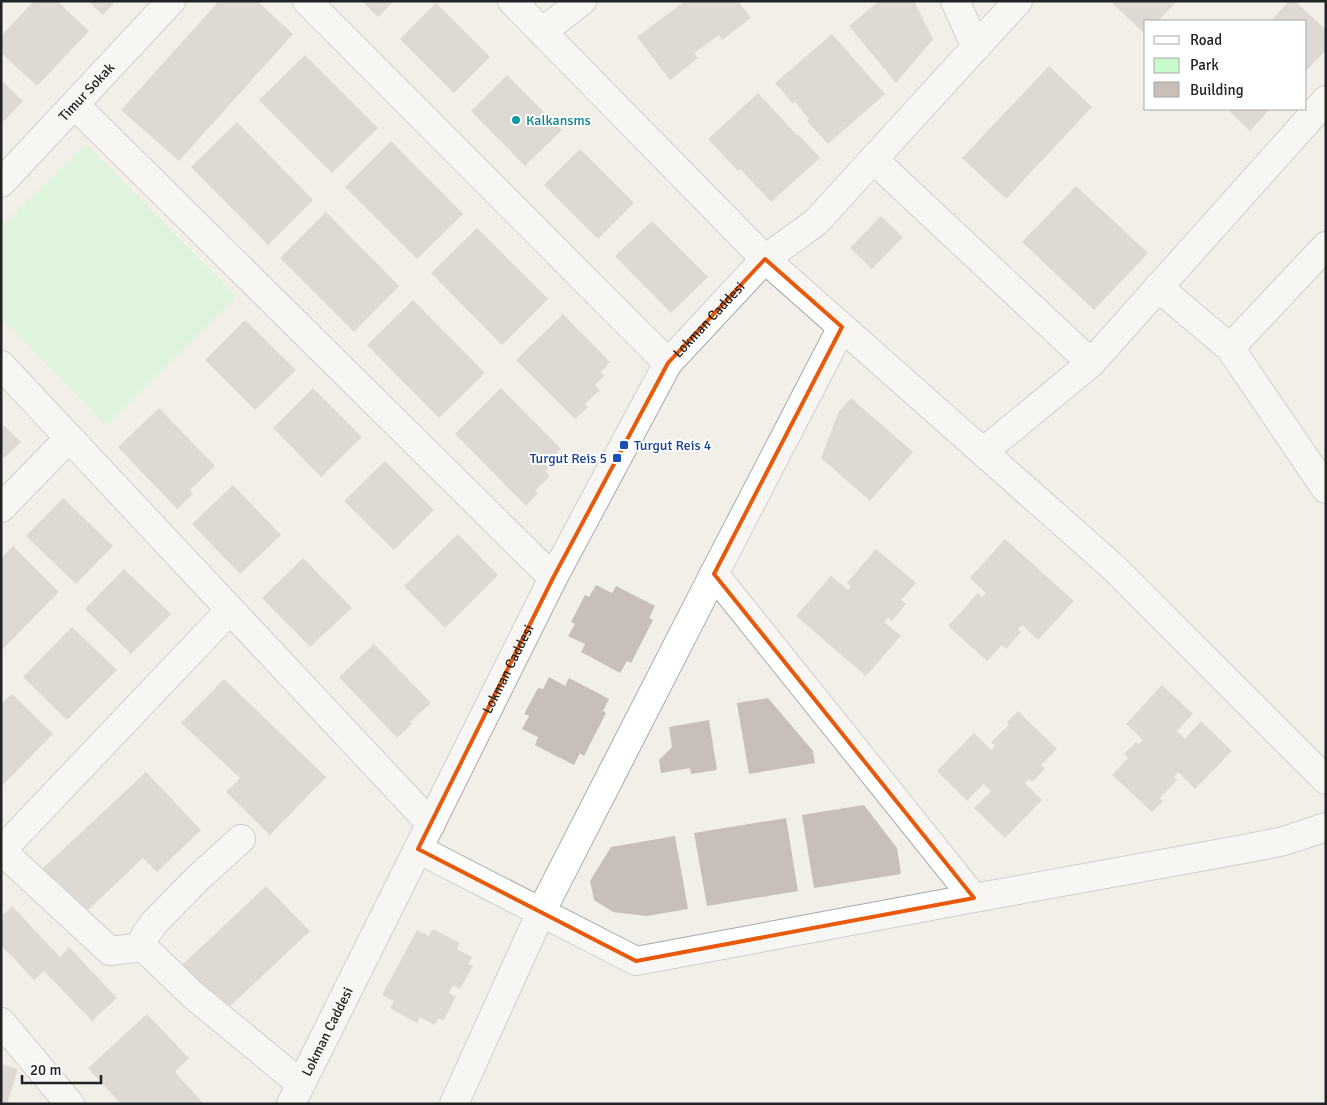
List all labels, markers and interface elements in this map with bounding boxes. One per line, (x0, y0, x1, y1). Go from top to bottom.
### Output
legend (1144, 20, 1307, 110)
text: Road (1190, 31, 1222, 49)
text: Park (1190, 56, 1219, 74)
street label: Timur Sokak (55, 59, 118, 124)
text: Building (1190, 81, 1244, 99)
place label: Kalkansms (526, 112, 591, 129)
marker: Kalkansms (510, 114, 522, 126)
street label: Lokman Caddesi (669, 278, 748, 361)
place label: Turgut Reis 4 (634, 437, 712, 454)
marker: Turgut Reis 4 (618, 439, 630, 451)
place label: Turgut Reis 5 (530, 450, 607, 467)
marker: Turgut Reis 5 (611, 452, 623, 464)
street label: Lokman Caddesi (478, 622, 537, 716)
street label: Lokman Caddesi (298, 984, 356, 1079)
scale bar (22, 1052, 101, 1084)
text: 20 m (30, 1061, 61, 1079)

